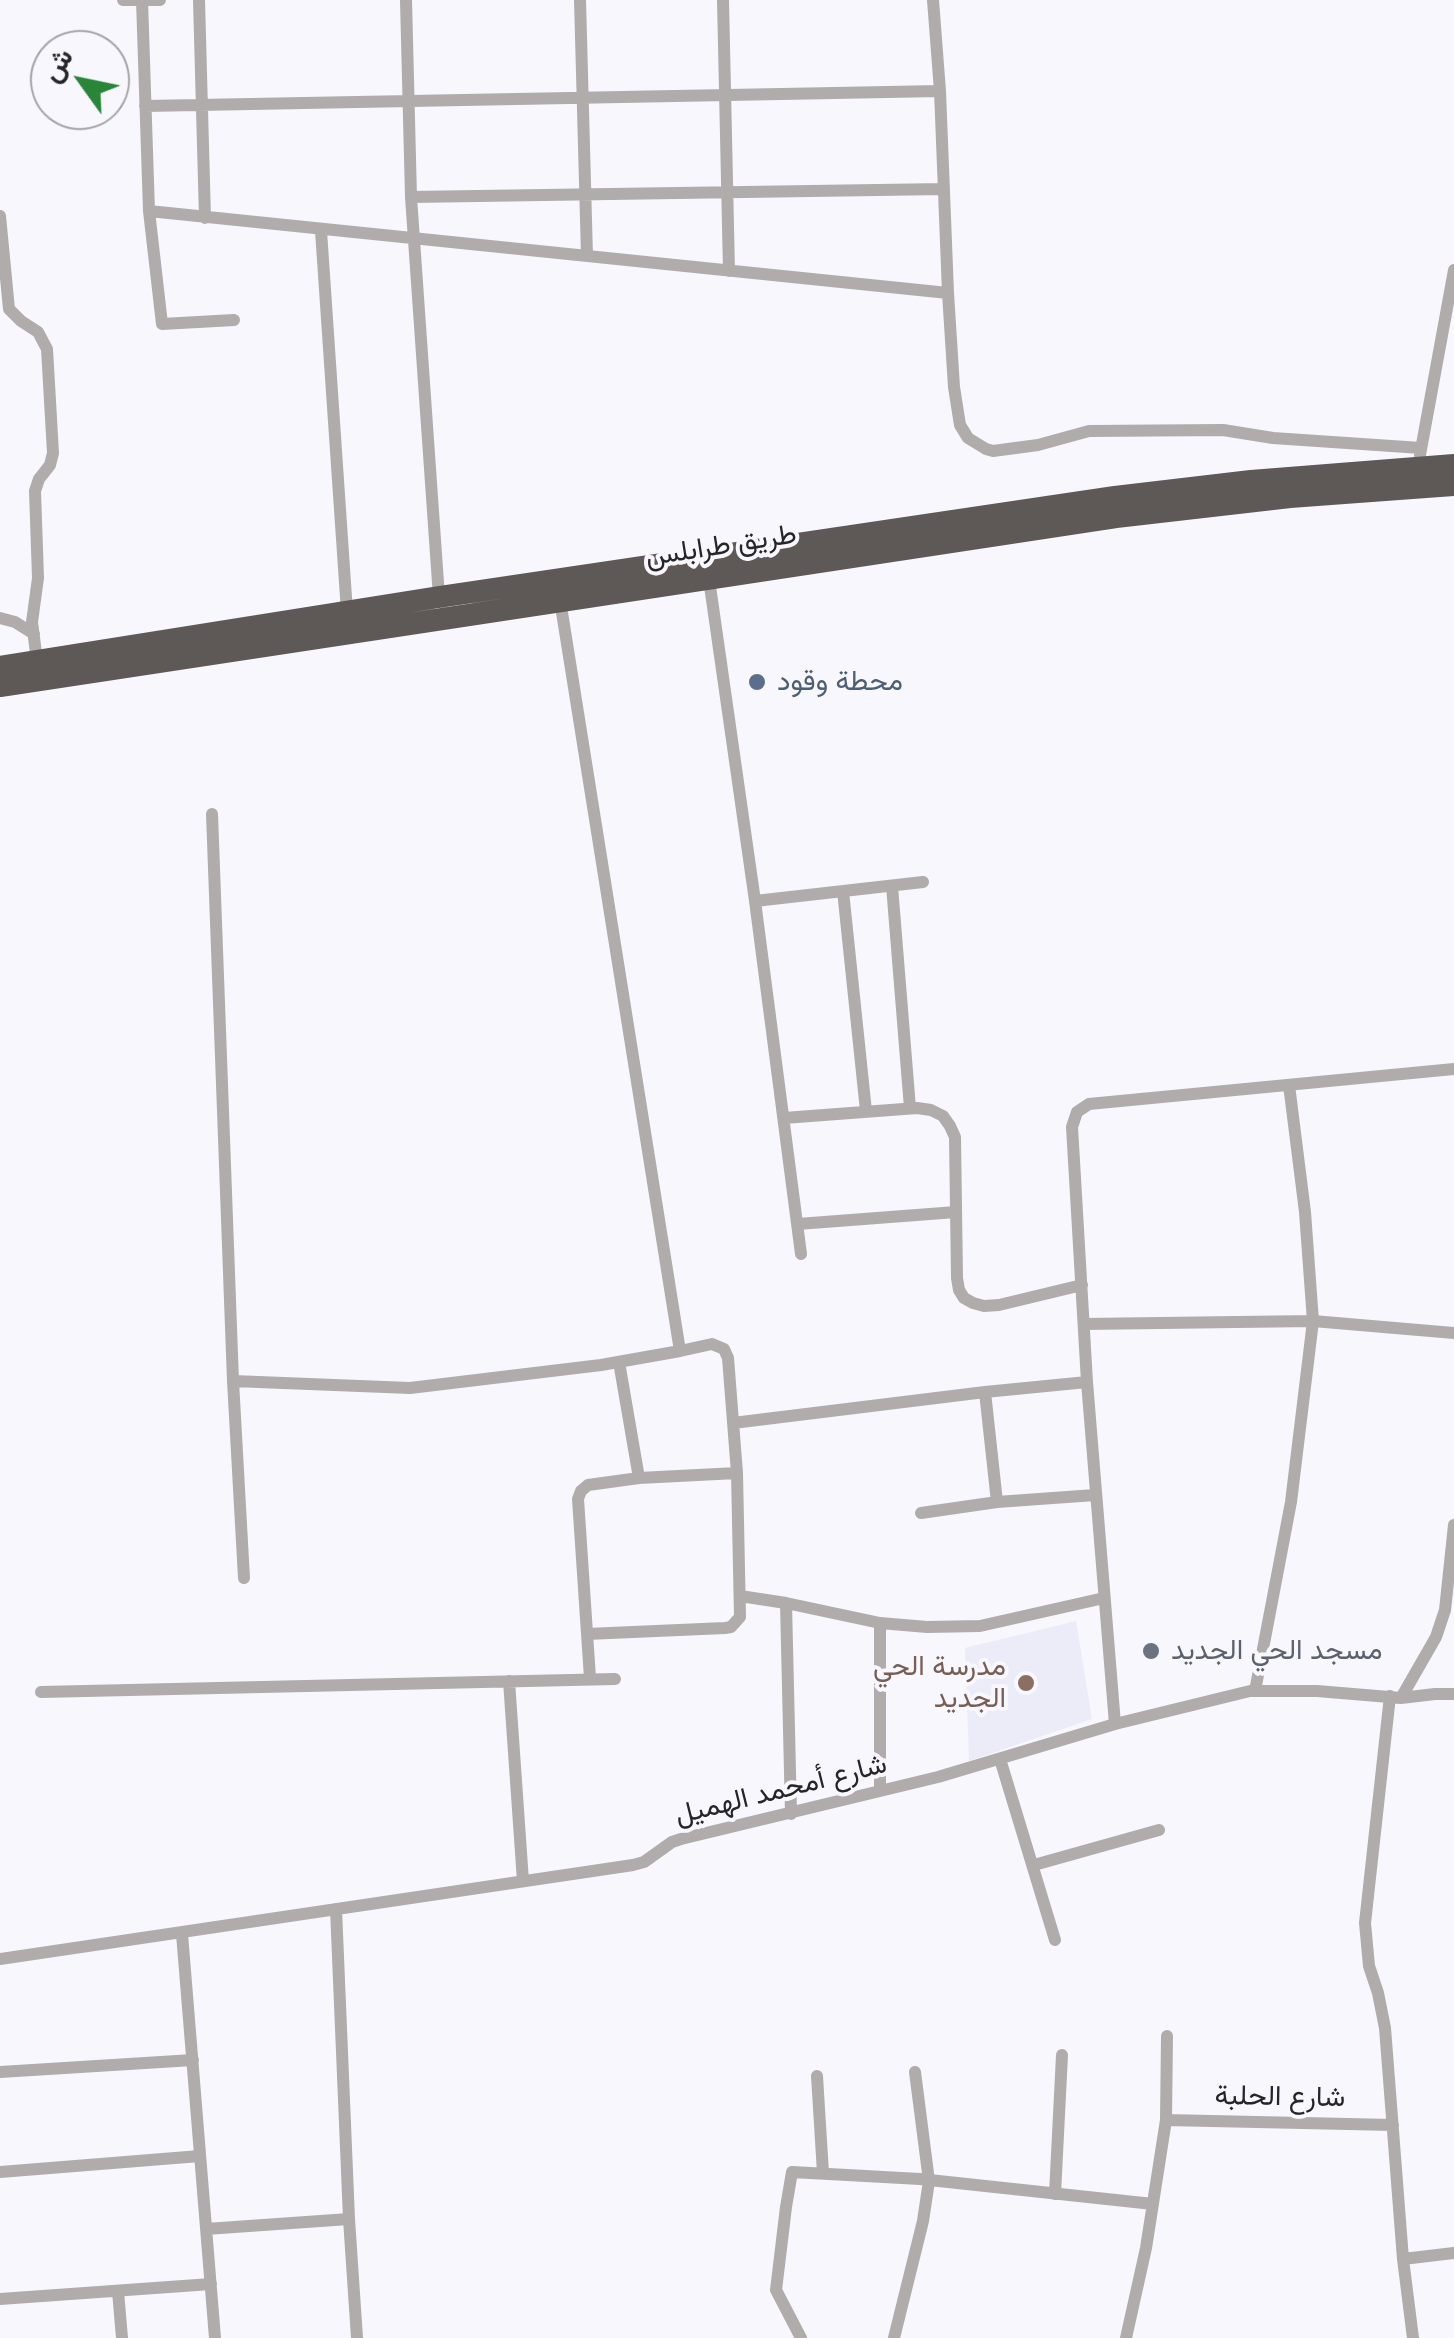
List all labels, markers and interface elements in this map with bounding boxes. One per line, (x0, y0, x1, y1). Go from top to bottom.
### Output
north arrow (30, 30, 130, 130)
text: ش (31, 40, 81, 89)
street label: طريق طرابلس (643, 517, 799, 575)
place label: محطة وقود (777, 665, 903, 699)
marker: محطة وقود (746, 671, 768, 693)
place label: مسجد الحي الجديد (1171, 1634, 1382, 1668)
marker: مسجد الحي الجديد (1140, 1640, 1162, 1662)
place label: مدرسة الحي الجديد (873, 1650, 1006, 1716)
marker: مدرسة الحي الجديد (1015, 1672, 1037, 1694)
street label: شارع أمحمد الهميل (672, 1747, 890, 1833)
street label: شارع الحلبة (1214, 2079, 1346, 2115)

